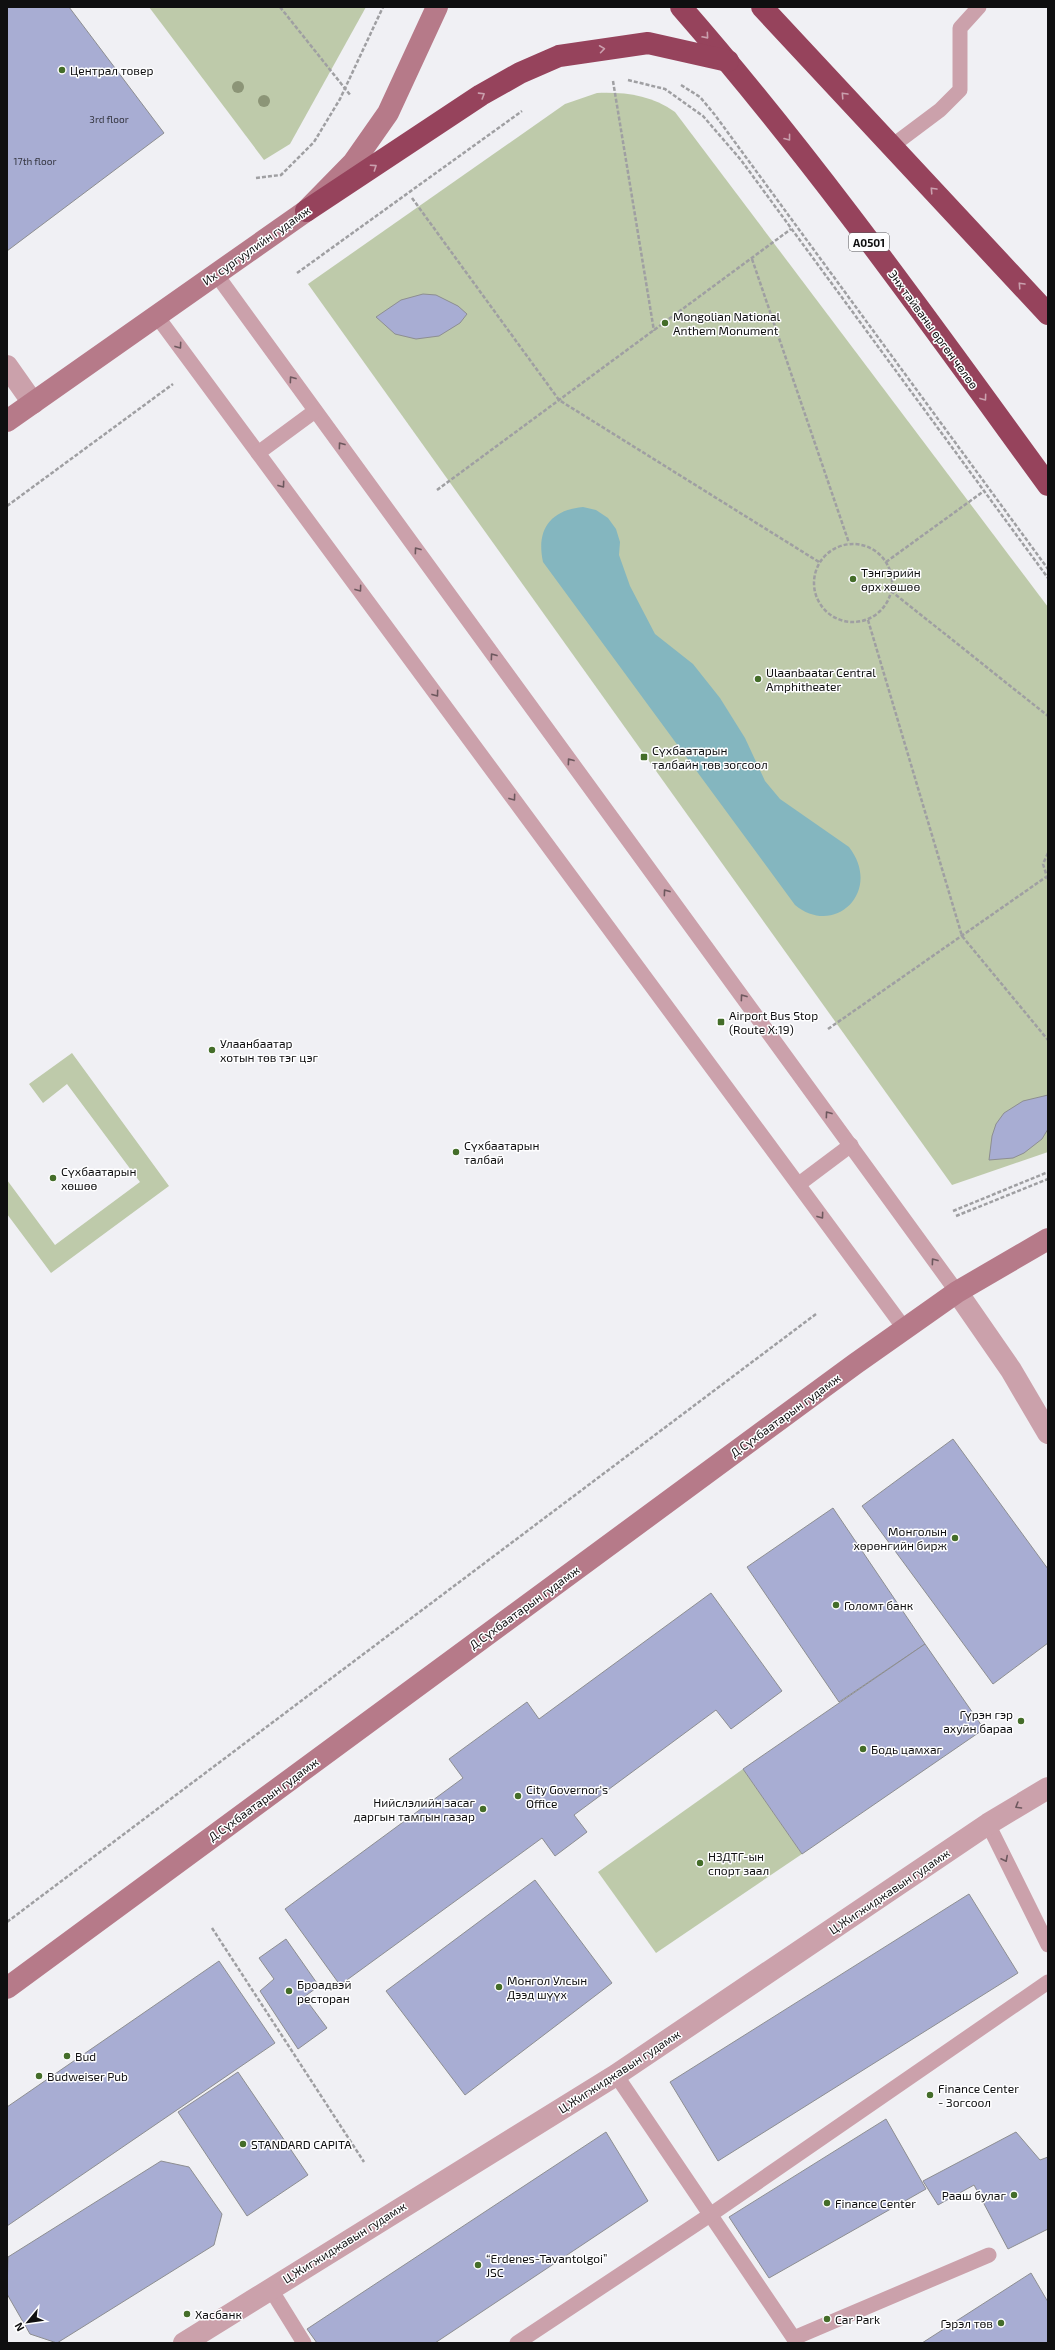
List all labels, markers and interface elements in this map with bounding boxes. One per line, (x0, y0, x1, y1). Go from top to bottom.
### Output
one-way arrow (702, 32, 709, 39)
one-way arrow (599, 45, 605, 54)
place label: Централ товер (70, 63, 153, 77)
marker: Централ товер (57, 65, 67, 75)
one-way arrow (478, 92, 485, 100)
one-way arrow (841, 92, 849, 100)
house number: 3rd floor (89, 113, 129, 125)
one-way arrow (783, 133, 790, 140)
house number: 17th floor (14, 155, 56, 167)
one-way arrow (370, 164, 377, 172)
one-way arrow (930, 187, 937, 195)
street label: Их сургуулийн гудамж (199, 202, 314, 288)
road number: A0501 (849, 233, 889, 251)
street label: Энх тайваны өргөн чөлөө (886, 267, 982, 391)
one-way arrow (1019, 282, 1026, 290)
place label: Mongolian National Anthem Monument (673, 309, 781, 337)
marker: Mongolian National Anthem Monument (660, 318, 670, 328)
one-way arrow (175, 342, 182, 349)
one-way arrow (289, 376, 297, 383)
one-way arrow (979, 393, 986, 400)
one-way arrow (338, 443, 345, 450)
one-way arrow (277, 480, 284, 487)
one-way arrow (415, 548, 422, 555)
place label: Тэнгэрийн өрх хөшөө (861, 565, 921, 593)
marker: Тэнгэрийн өрх хөшөө (848, 574, 858, 584)
one-way arrow (354, 585, 361, 592)
one-way arrow (491, 653, 498, 660)
place label: Ulaanbaatar Central Amphitheater (766, 665, 876, 693)
marker: Ulaanbaatar Central Amphitheater (753, 674, 763, 684)
one-way arrow (431, 689, 438, 696)
place label: Сүхбаатарын талбайн төв зогсоол (652, 743, 768, 771)
marker: Сүхбаатарын талбайн төв зогсоол (639, 752, 649, 762)
one-way arrow (568, 758, 575, 765)
one-way arrow (508, 794, 515, 801)
one-way arrow (664, 890, 671, 897)
one-way arrow (741, 995, 748, 1002)
place label: Airport Bus Stop (Route X:19) (729, 1008, 818, 1036)
marker: Airport Bus Stop (Route X:19) (716, 1017, 726, 1027)
place label: Улаанбаатар хотын төв тэг цэг (220, 1036, 318, 1064)
marker: Улаанбаатар хотын төв тэг цэг (207, 1045, 217, 1055)
one-way arrow (826, 1111, 833, 1118)
place label: Сүхбаатарын талбай (464, 1138, 539, 1166)
marker: Сүхбаатарын талбай (451, 1147, 461, 1157)
place label: Сүхбаатарын хөшөө (61, 1164, 136, 1192)
marker: Сүхбаатарын хөшөө (48, 1173, 58, 1183)
one-way arrow (817, 1211, 824, 1218)
one-way arrow (932, 1258, 939, 1265)
street label: Д.Сүхбаатарын гудамж (727, 1370, 844, 1460)
place label: Монголын хөрөнгийн бирж (853, 1524, 948, 1552)
marker: Монголын хөрөнгийн бирж (950, 1533, 960, 1543)
street label: Д.Сүхбаатарын гудамж (466, 1562, 583, 1652)
place label: Голомт банк (844, 1598, 914, 1612)
marker: Голомт банк (831, 1600, 841, 1610)
place label: Гүрэн гэр ахуйн бараа (943, 1707, 1013, 1736)
marker: Гүрэн гэр ахуйн бараа (1016, 1716, 1026, 1726)
place label: Бодь цамхаг (871, 1742, 943, 1756)
marker: Бодь цамхаг (858, 1744, 868, 1754)
street label: Д.Сүхбаатарын гудамж (205, 1754, 322, 1844)
place label: City Governor's Office (526, 1782, 608, 1810)
marker: City Governor's Office (513, 1791, 523, 1801)
place label: Нийслэлийн засаг даргын тамгын газар (353, 1795, 475, 1823)
one-way arrow (1015, 1801, 1022, 1809)
marker: Нийслэлийн засаг даргын тамгын газар (478, 1804, 488, 1814)
street label: Ц.Жигжиджавын гудамж (826, 1845, 953, 1938)
place label: НЗДТГ-ын спорт заал (708, 1849, 769, 1877)
one-way arrow (1000, 1855, 1008, 1862)
marker: НЗДТГ-ын спорт заал (695, 1858, 705, 1868)
place label: Монгол Улсын Дээд шүүх (507, 1973, 587, 2001)
place label: Броадвэй ресторан (297, 1977, 351, 2005)
marker: Монгол Улсын Дээд шүүх (494, 1982, 504, 1992)
marker: Броадвэй ресторан (284, 1986, 294, 1996)
street label: Ц.Жигжиджавын гудамж (555, 2026, 684, 2117)
place label: Bud (75, 2049, 96, 2063)
marker: Bud (62, 2051, 72, 2061)
place label: Budweiser Pub (47, 2069, 128, 2083)
marker: Budweiser Pub (34, 2071, 44, 2081)
place label: Finance Center - Зогсоол (938, 2081, 1019, 2109)
marker: Finance Center - Зогсоол (925, 2090, 935, 2100)
place label: STANDARD CAPITA (251, 2137, 352, 2151)
marker: STANDARD CAPITA (238, 2139, 248, 2149)
place label: Рааш булаг (942, 2188, 1006, 2203)
marker: Рааш булаг (1009, 2190, 1019, 2200)
place label: Finance Center (835, 2196, 916, 2210)
street label: Ц.Жигжиджавын гудамж (280, 2198, 409, 2287)
marker: Finance Center (822, 2198, 832, 2208)
place label: “Erdenes-Tavantolgoi” JSC (486, 2251, 608, 2279)
marker: “Erdenes-Tavantolgoi” JSC (473, 2260, 483, 2270)
north arrow (8, 2302, 48, 2342)
place label: Хасбанк (195, 2307, 242, 2321)
marker: Хасбанк (182, 2309, 192, 2319)
place label: Car Park (835, 2312, 880, 2326)
marker: Car Park (822, 2314, 832, 2324)
place label: Гэрэл төв (940, 2316, 993, 2330)
marker: Гэрэл төв (996, 2318, 1006, 2328)
text: N (11, 2320, 26, 2334)

